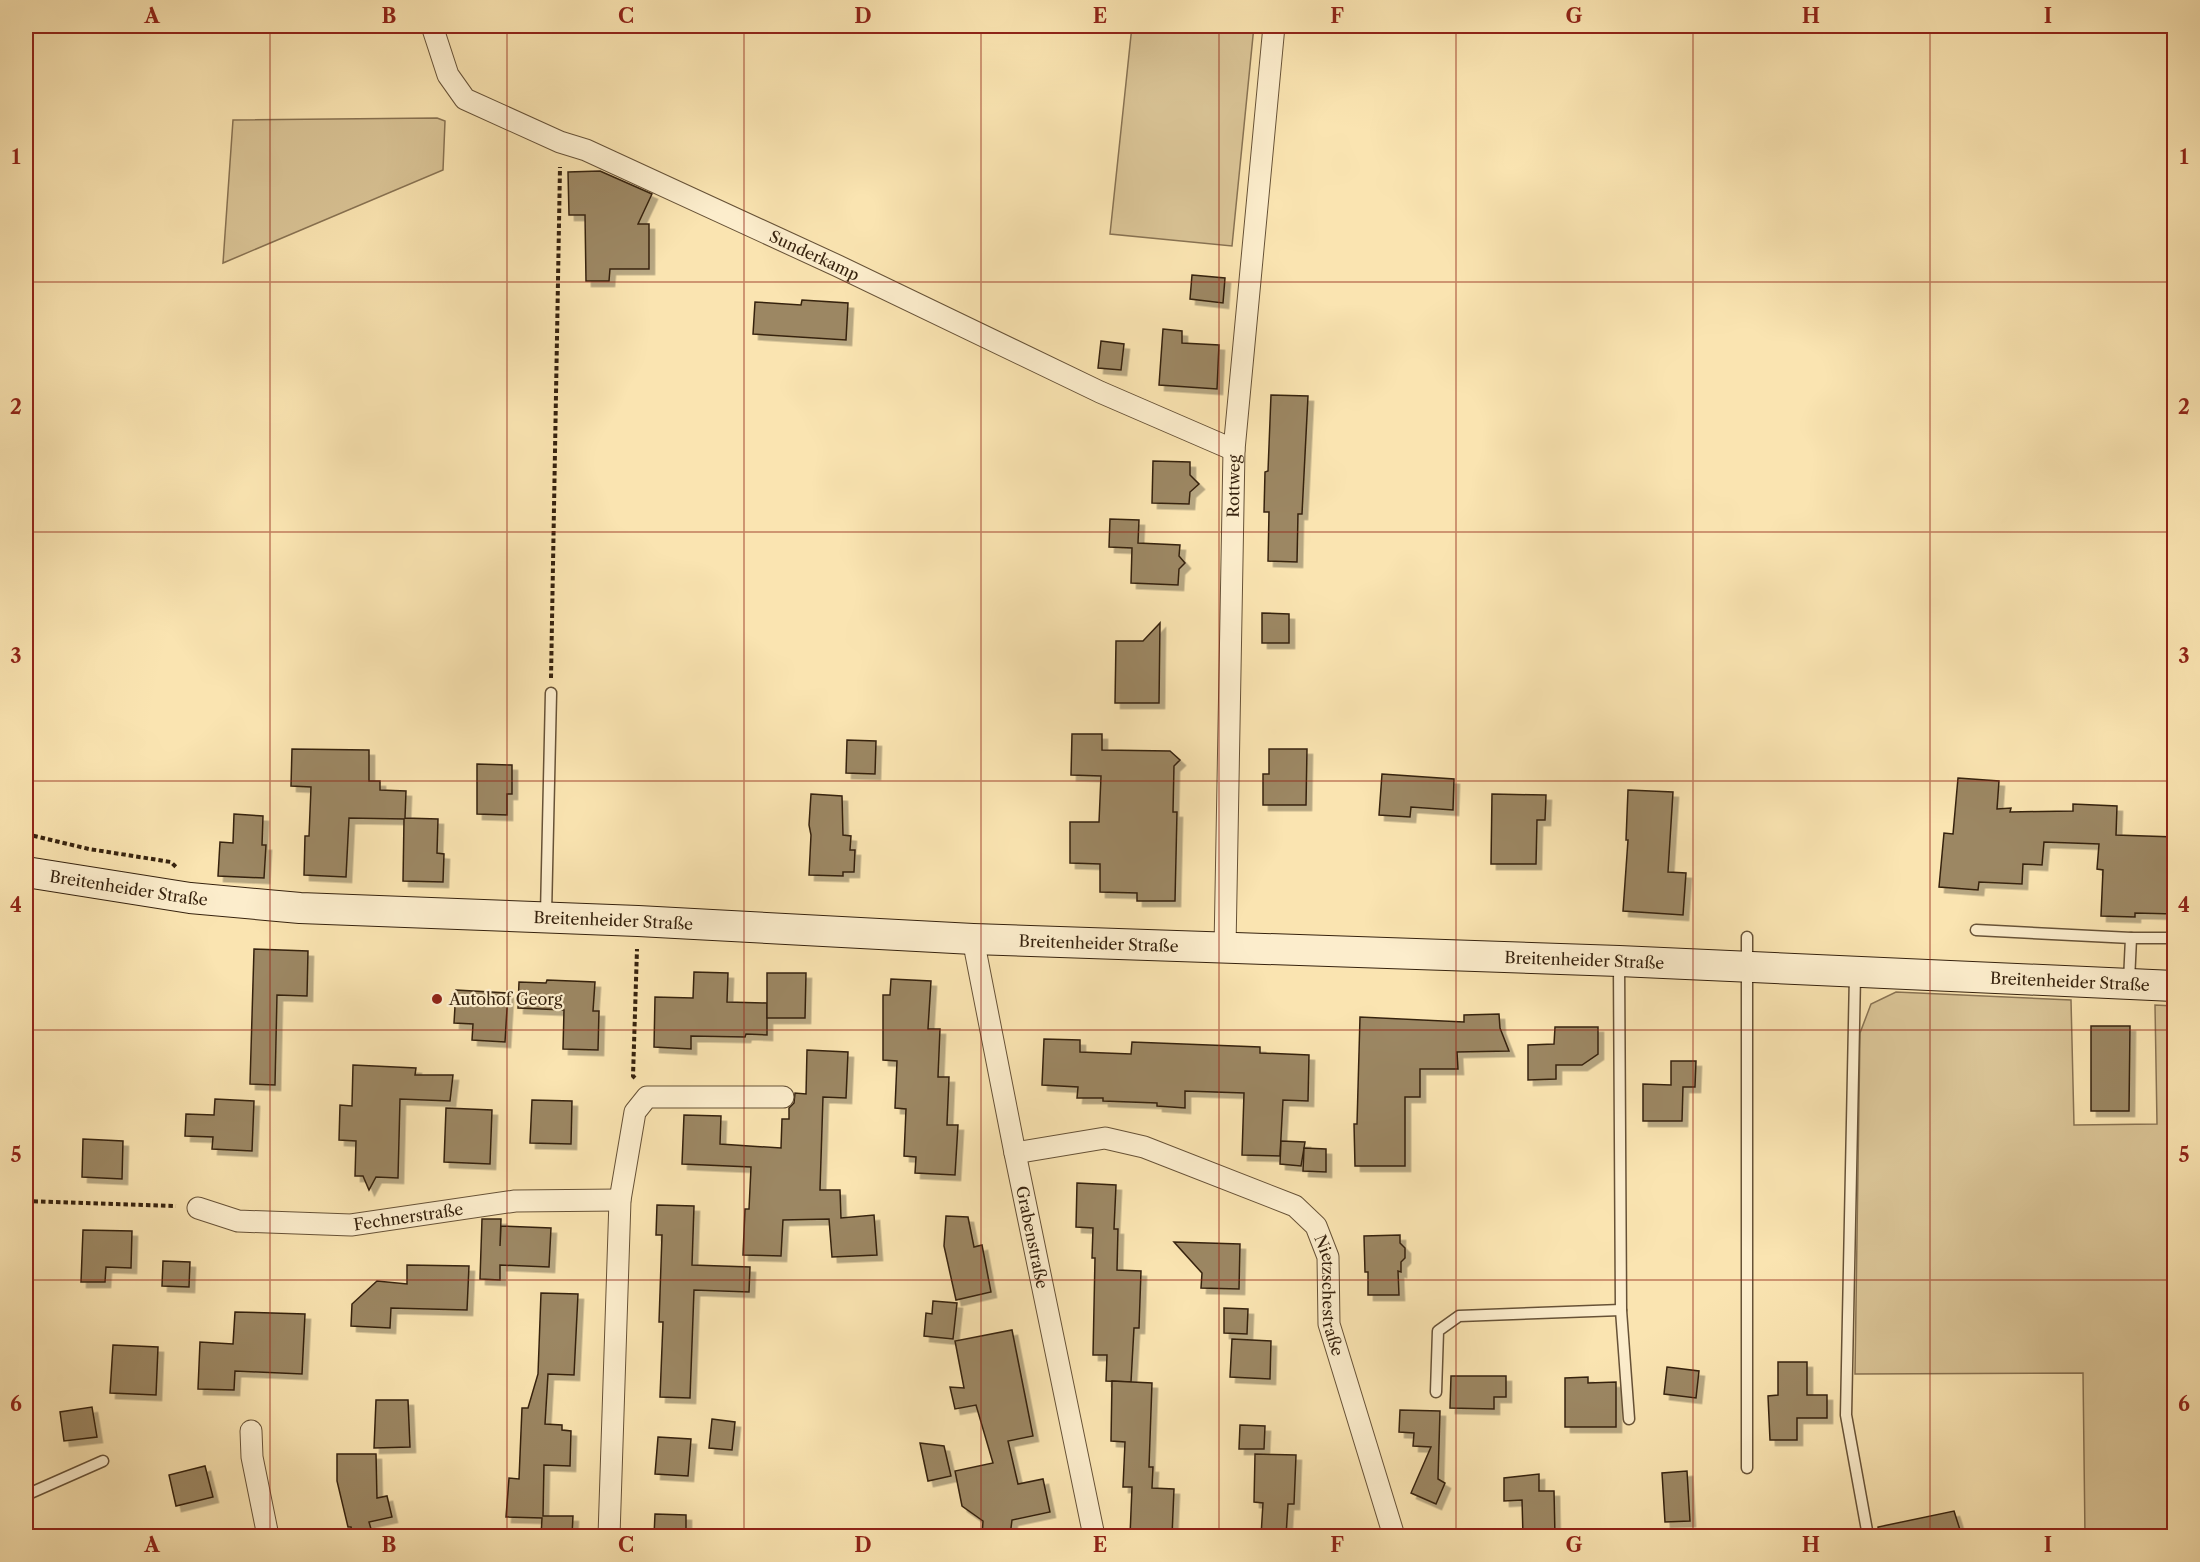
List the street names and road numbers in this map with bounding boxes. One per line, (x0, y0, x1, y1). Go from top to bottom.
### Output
street label: Sunderkamp (766, 226, 863, 285)
street label: Rottweg (1223, 454, 1244, 518)
street label: Breitenheider Straße (48, 866, 209, 910)
street label: Breitenheider Straße (533, 907, 694, 934)
street label: Breitenheider Straße (1018, 931, 1179, 956)
street label: Breitenheider Straße (1504, 947, 1665, 973)
street label: Breitenheider Straße (1990, 968, 2150, 995)
street label: Grabenstraße (1012, 1184, 1053, 1290)
street label: Fechnerstraße (352, 1199, 464, 1235)
street label: Nietzschestraße (1310, 1232, 1348, 1358)

